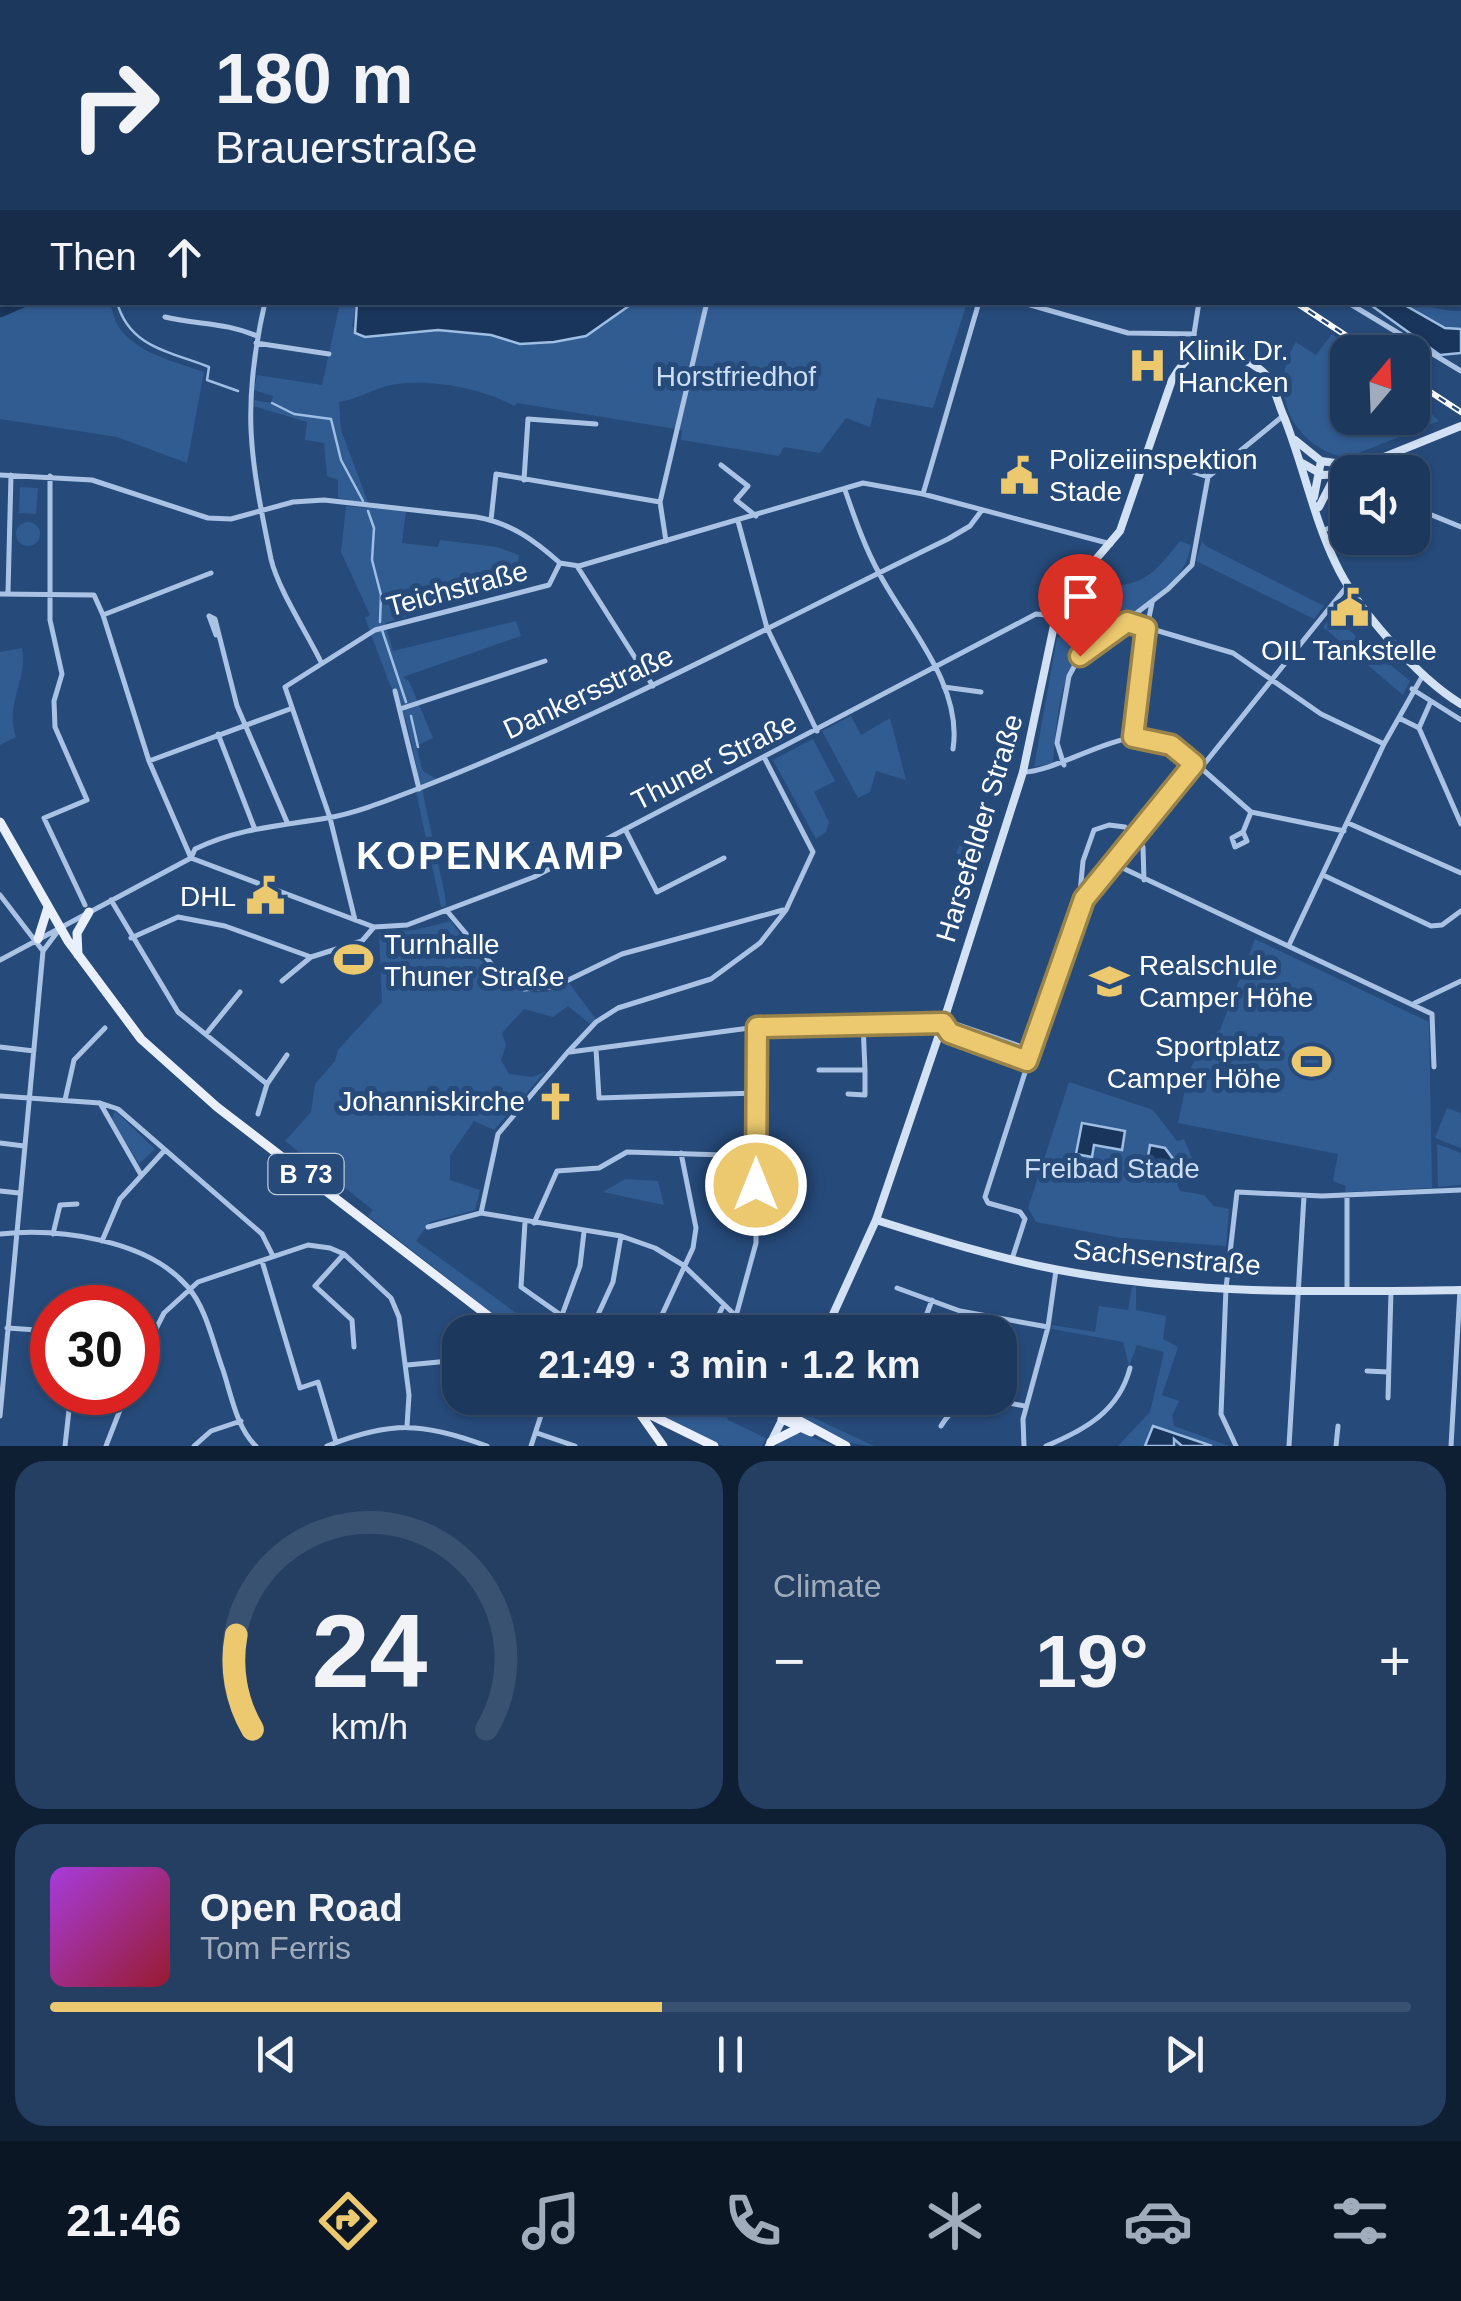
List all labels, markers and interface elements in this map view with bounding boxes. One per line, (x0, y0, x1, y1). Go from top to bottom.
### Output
icon: right (50, 40, 180, 170)
text: 180 m (215, 40, 413, 118)
text: Brauerstraße (215, 122, 478, 173)
icon: ahead (157, 230, 212, 285)
text: Then (50, 236, 137, 278)
place label: Klinik Dr. Hancken (1178, 335, 1289, 398)
north arrow (1330, 335, 1430, 435)
map controls (1330, 335, 1430, 555)
hospital icon: Klinik Dr. Hancken (1127, 345, 1169, 387)
park label: Horstfriedhof (656, 361, 816, 392)
place label: Polizeiinspektion Stade (1049, 444, 1258, 507)
public building icon: Polizeiinspektion Stade (998, 454, 1040, 496)
button: sound (1330, 455, 1430, 555)
pin (1038, 554, 1123, 657)
street label: Teichstraße (383, 555, 531, 622)
icon: arrive (1053, 569, 1108, 624)
public building icon: OIL Tankstelle (1328, 587, 1370, 629)
place label: OIL Tankstelle (1261, 635, 1437, 666)
street label: Dankersstraße (498, 640, 678, 745)
street label: Thuner Straße (627, 707, 802, 816)
street label: Harsefelder Straße (930, 711, 1029, 946)
district label: KOPENKAMP (356, 835, 626, 877)
public building icon: DHL (245, 875, 287, 917)
place label: DHL (180, 881, 236, 912)
place label: Turnhalle Thuner Straße (384, 929, 565, 992)
sports icon: Turnhalle Thuner Straße (333, 939, 375, 981)
place label: Realschule Camper Höhe (1139, 950, 1313, 1013)
school or university icon: Realschule Camper Höhe (1088, 960, 1130, 1002)
place label: Sportplatz Camper Höhe (1107, 1031, 1281, 1094)
sports icon: Sportplatz Camper Höhe (1290, 1041, 1332, 1083)
church icon: Johanniskirche (534, 1080, 576, 1122)
place label: Johanniskirche (338, 1086, 525, 1117)
position arrow (704, 1133, 808, 1237)
park label: Freibad Stade (1024, 1153, 1200, 1184)
road number: B 73 (268, 1154, 344, 1194)
street label: Sachsenstraße (1072, 1234, 1262, 1281)
speed limit sign: 30 (30, 1285, 160, 1415)
text: 21:49 · 3 min · 1.2 km (538, 1344, 921, 1386)
text: Climate (773, 1568, 881, 1604)
text: 24 (311, 1593, 427, 1709)
text: 19° (1035, 1619, 1149, 1703)
text: − (773, 1630, 805, 1692)
text: + (1379, 1630, 1411, 1692)
text: km/h (330, 1707, 408, 1747)
text: Open Road (200, 1887, 403, 1929)
text: Tom Ferris (200, 1930, 351, 1966)
icon: previous (249, 2027, 304, 2082)
icon: pause (703, 2027, 758, 2082)
icon: next (1157, 2027, 1212, 2082)
icon: directions (313, 2186, 383, 2256)
icon: music (516, 2186, 586, 2256)
icon: phone (718, 2186, 788, 2256)
icon: climate (920, 2186, 990, 2256)
icon: car (1123, 2186, 1193, 2256)
icon: filters (1325, 2186, 1395, 2256)
text: 21:46 (66, 2195, 181, 2246)

